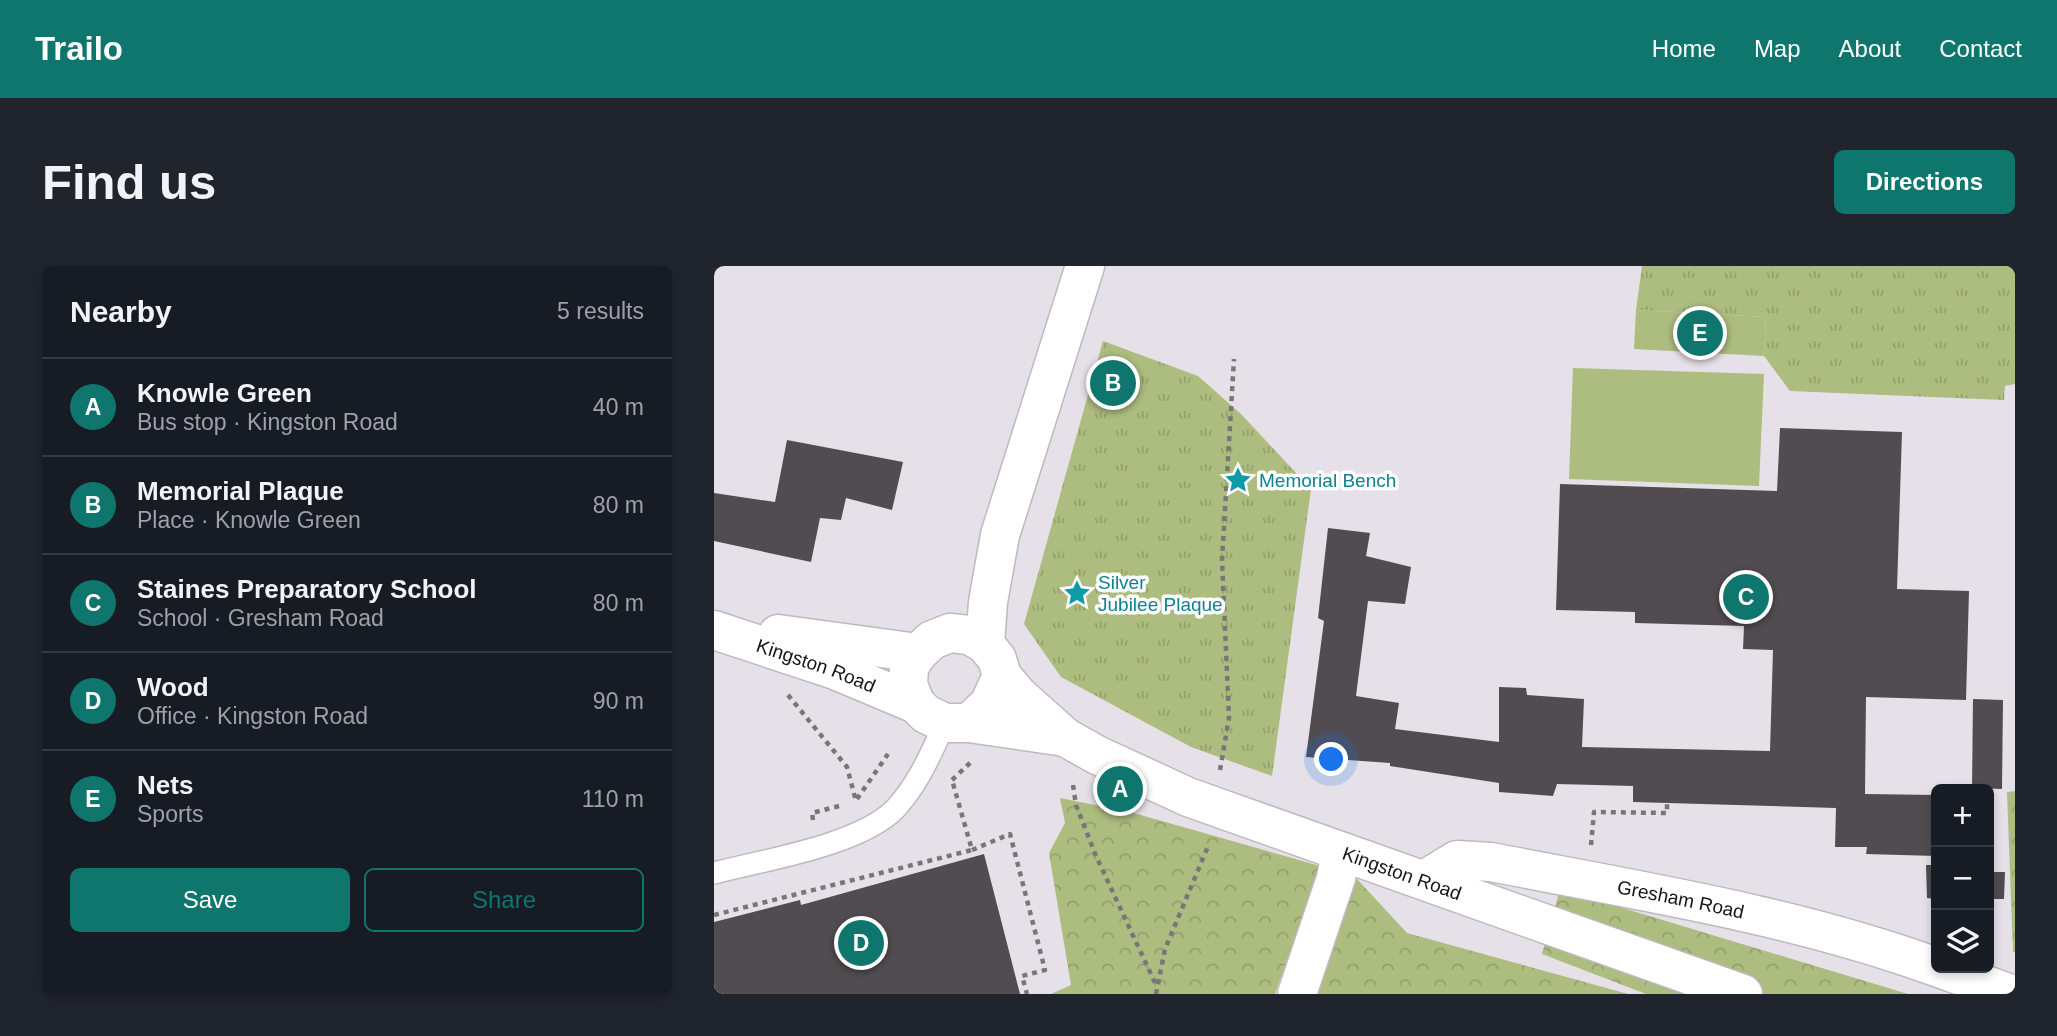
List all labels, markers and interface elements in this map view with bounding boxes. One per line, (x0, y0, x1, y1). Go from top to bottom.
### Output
text: Trailo (35, 30, 123, 67)
text: Home (1652, 35, 1716, 62)
text: Map (1754, 35, 1801, 62)
text: About (1839, 35, 1901, 62)
text: Contact (1939, 35, 2022, 62)
button: Directions (1834, 150, 2015, 214)
text: Find us (42, 155, 216, 209)
text: Nearby (70, 295, 172, 328)
text: 5 results (557, 298, 644, 324)
pin: E (1677, 307, 1723, 359)
pin: B (1090, 357, 1136, 409)
text: Knowle Green (137, 378, 312, 408)
text: A (85, 394, 101, 420)
text: 40 m (593, 394, 644, 420)
text: Bus stop · Kingston Road (137, 409, 398, 435)
place icon: Memorial Bench (1223, 465, 1253, 495)
place label: Memorial Bench (1259, 470, 1396, 491)
text: Memorial Plaque (137, 476, 344, 506)
text: B (85, 492, 101, 518)
text: 80 m (593, 492, 644, 518)
text: Place · Knowle Green (137, 507, 361, 533)
pin: C (1723, 571, 1769, 623)
place label: Silver Jubilee Plaque (1098, 572, 1223, 615)
text: Staines Preparatory School (137, 574, 477, 604)
place icon: Silver Jubilee Plaque (1062, 578, 1092, 608)
text: C (85, 590, 101, 616)
text: 80 m (593, 590, 644, 616)
text: School · Gresham Road (137, 605, 384, 631)
street label: Kingston Road (754, 635, 878, 697)
text: Wood (137, 672, 209, 702)
text: D (85, 688, 101, 714)
text: 90 m (593, 688, 644, 714)
text: Office · Kingston Road (137, 703, 368, 729)
your location (1314, 742, 1348, 776)
pin: A (1097, 763, 1143, 815)
text: Nets (137, 770, 193, 800)
map controls (1931, 784, 1994, 973)
button: + (1931, 784, 1994, 847)
text: E (85, 786, 101, 812)
text: 110 m (582, 786, 644, 812)
text: Sports (137, 801, 203, 827)
street label: Kingston Road (1340, 843, 1464, 904)
button: − (1931, 847, 1994, 910)
button: Save (70, 868, 350, 932)
button: Share (364, 868, 644, 932)
street label: Gresham Road (1616, 876, 1746, 923)
button: layers (1931, 910, 1994, 973)
pin: D (838, 917, 884, 969)

